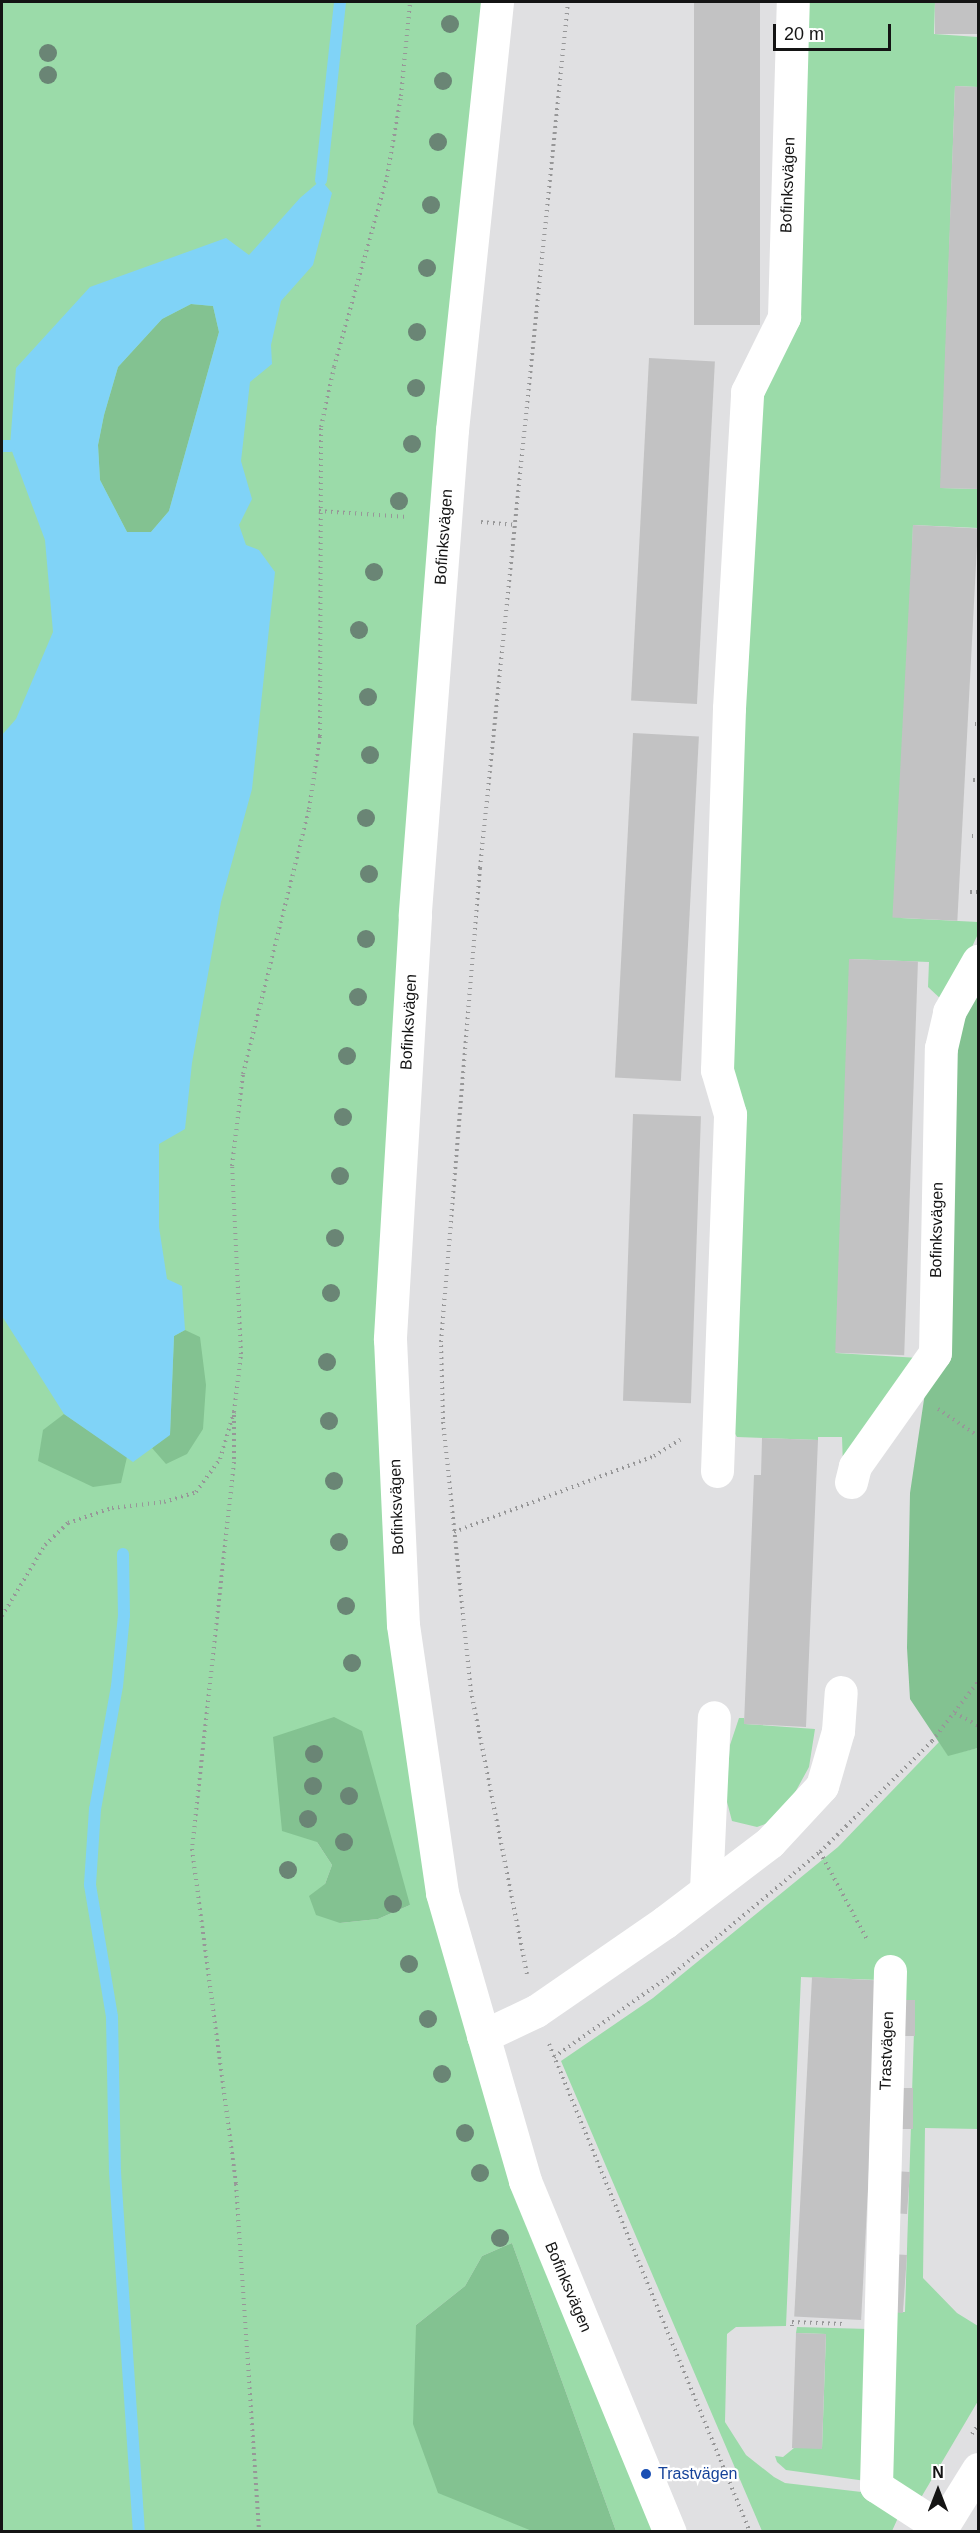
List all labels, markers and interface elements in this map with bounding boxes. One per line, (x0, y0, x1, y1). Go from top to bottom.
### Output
scale bar (776, 12, 894, 50)
text: 20 m (784, 24, 824, 44)
street label: Bofinksvägen (777, 137, 799, 233)
street label: Bofinksvägen (431, 488, 457, 586)
street label: Bofinksvägen (397, 974, 421, 1070)
street label: Bofinksvägen (927, 1182, 947, 1278)
street label: Bofinksvägen (386, 1459, 408, 1555)
street label: Trastvägen (876, 2011, 898, 2091)
street label: Bofinksvägen (540, 2239, 596, 2335)
north arrow (908, 2461, 968, 2521)
place label: Trastvägen (658, 2464, 737, 2484)
text: N (932, 2464, 944, 2481)
marker: Trastvägen (639, 2467, 653, 2481)

